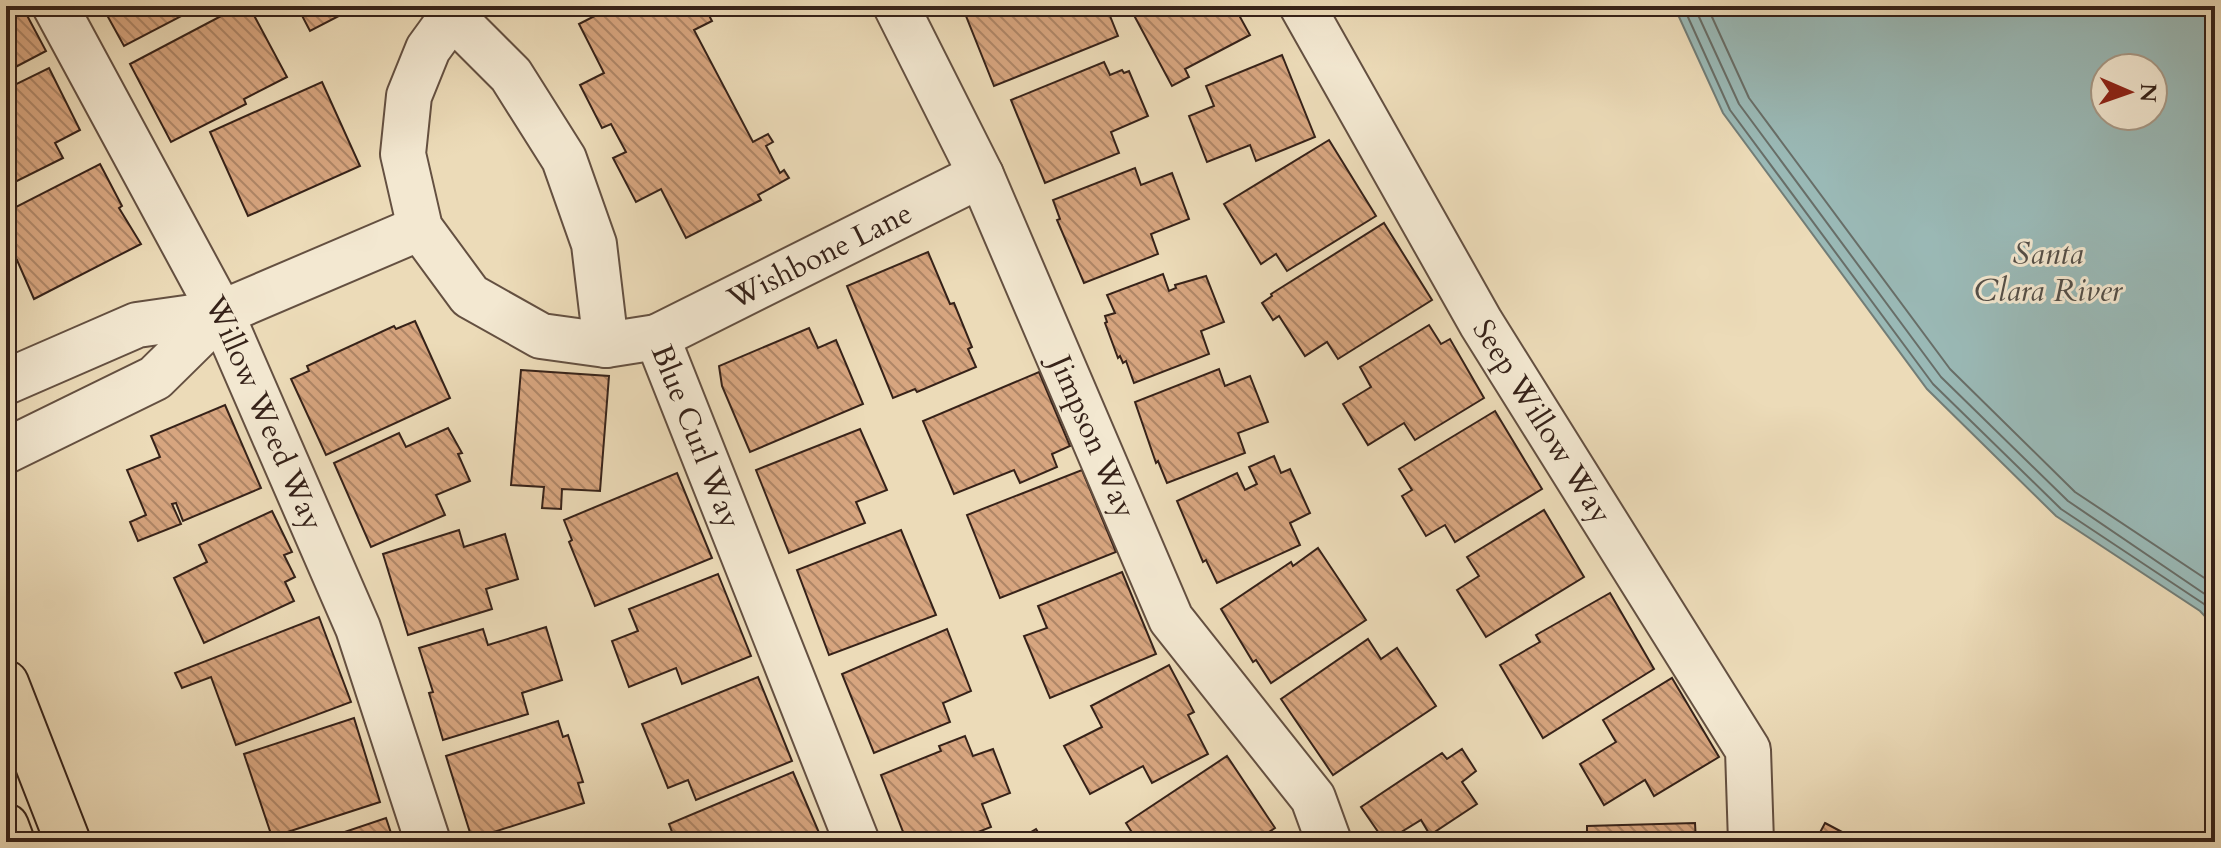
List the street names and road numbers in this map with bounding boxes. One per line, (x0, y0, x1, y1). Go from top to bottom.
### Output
street label: Wishbone Lane (720, 193, 919, 320)
street label: Willow Weed Way (194, 288, 333, 537)
street label: Seep Willow Way (1463, 312, 1621, 532)
street label: Blue Curl Way (641, 339, 751, 535)
street label: Jimpson Way (1038, 346, 1146, 525)

